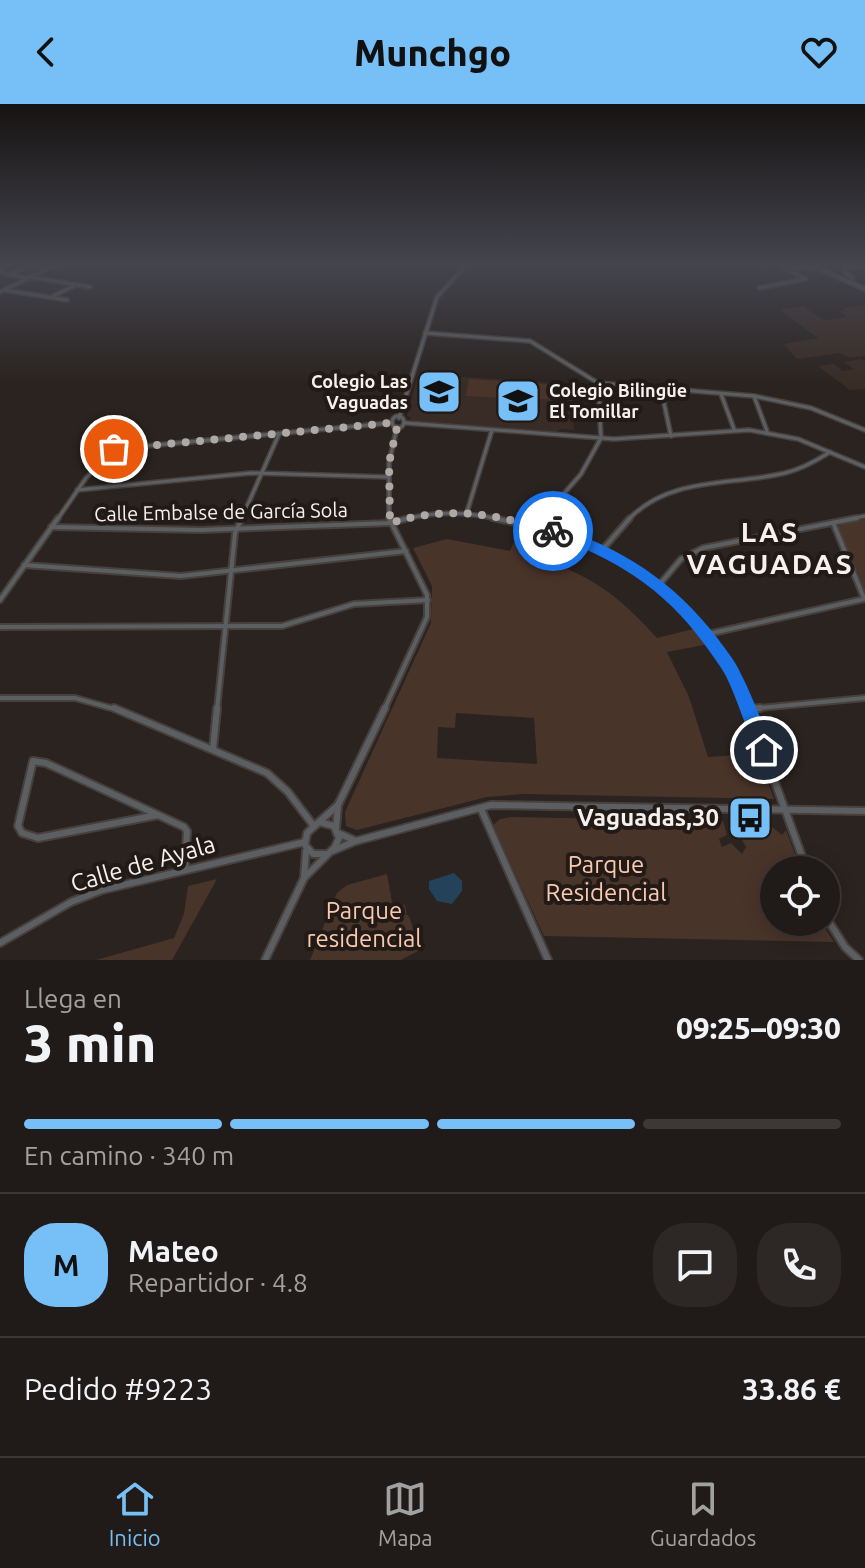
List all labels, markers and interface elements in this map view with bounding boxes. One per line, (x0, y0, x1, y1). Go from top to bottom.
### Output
icon: back (24, 30, 68, 74)
icon: heart (797, 30, 841, 74)
text: Munchgo (354, 32, 511, 73)
school or university icon: Colegio Las Vaguadas (415, 368, 463, 416)
place label: Colegio Las Vaguadas (311, 371, 408, 412)
school or university icon: Colegio Bilingüe El Tomillar (494, 377, 542, 425)
place label: Colegio Bilingüe El Tomillar (549, 380, 687, 421)
pin (80, 415, 148, 483)
icon: bag (92, 427, 136, 471)
courier (513, 491, 593, 571)
street label: Calle Embalse de García Sola (94, 498, 348, 525)
icon: bike (531, 509, 575, 553)
district label: LAS VAGUADAS (686, 516, 854, 579)
pin (730, 716, 798, 784)
icon: home (742, 728, 786, 772)
bus stop icon: Vaguadas,30 (726, 794, 774, 842)
place label: Vaguadas,30 (577, 804, 719, 831)
street label: Calle de Ayala (67, 830, 218, 897)
park label: Parque Residencial (545, 851, 667, 906)
map controls (760, 856, 840, 936)
button: locate (760, 856, 840, 936)
park label: Parque residencial (306, 897, 422, 952)
text: Llega en (24, 984, 122, 1013)
text: 09:25–09:30 (676, 1011, 841, 1045)
text: 3 min (24, 1014, 156, 1072)
text: En camino · 340 m (24, 1141, 234, 1170)
button: chat (653, 1223, 737, 1307)
button: phone (757, 1223, 841, 1307)
text: Mateo (128, 1234, 219, 1268)
text: M (53, 1248, 79, 1282)
text: Repartidor · 4.8 (128, 1268, 308, 1297)
text: Pedido #9223 (24, 1372, 212, 1406)
text: 33.86 € (742, 1372, 841, 1406)
tab: Inicio (109, 1477, 161, 1550)
tab: Mapa (378, 1477, 433, 1550)
tab: Guardados (650, 1477, 756, 1550)

